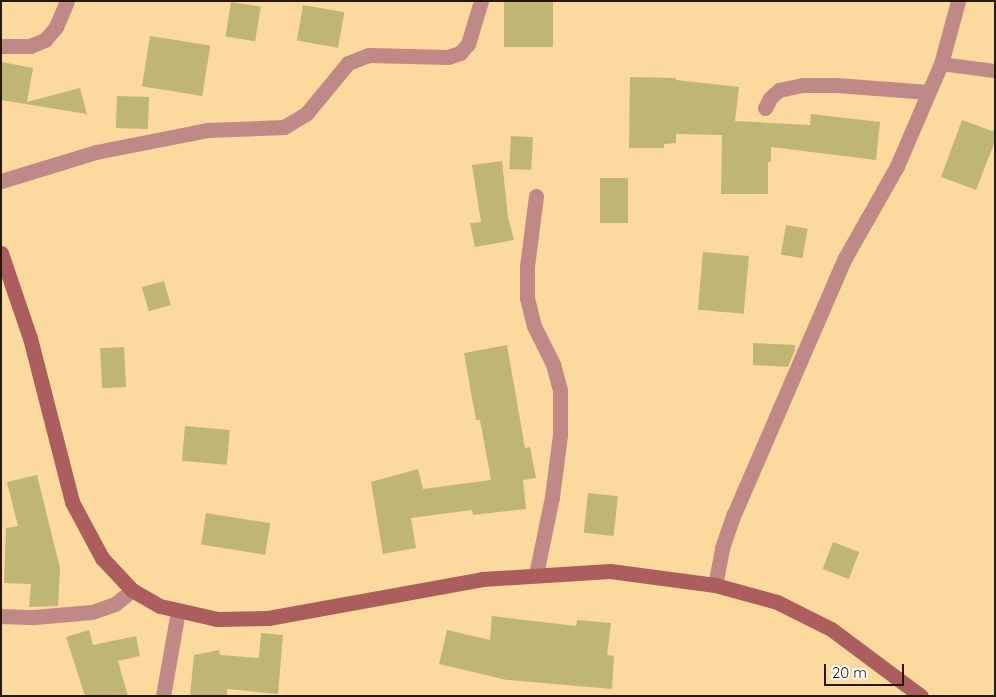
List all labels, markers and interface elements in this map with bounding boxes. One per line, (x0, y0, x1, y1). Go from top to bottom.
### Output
scale bar (826, 654, 906, 686)
text: 20 m (832, 663, 867, 682)

